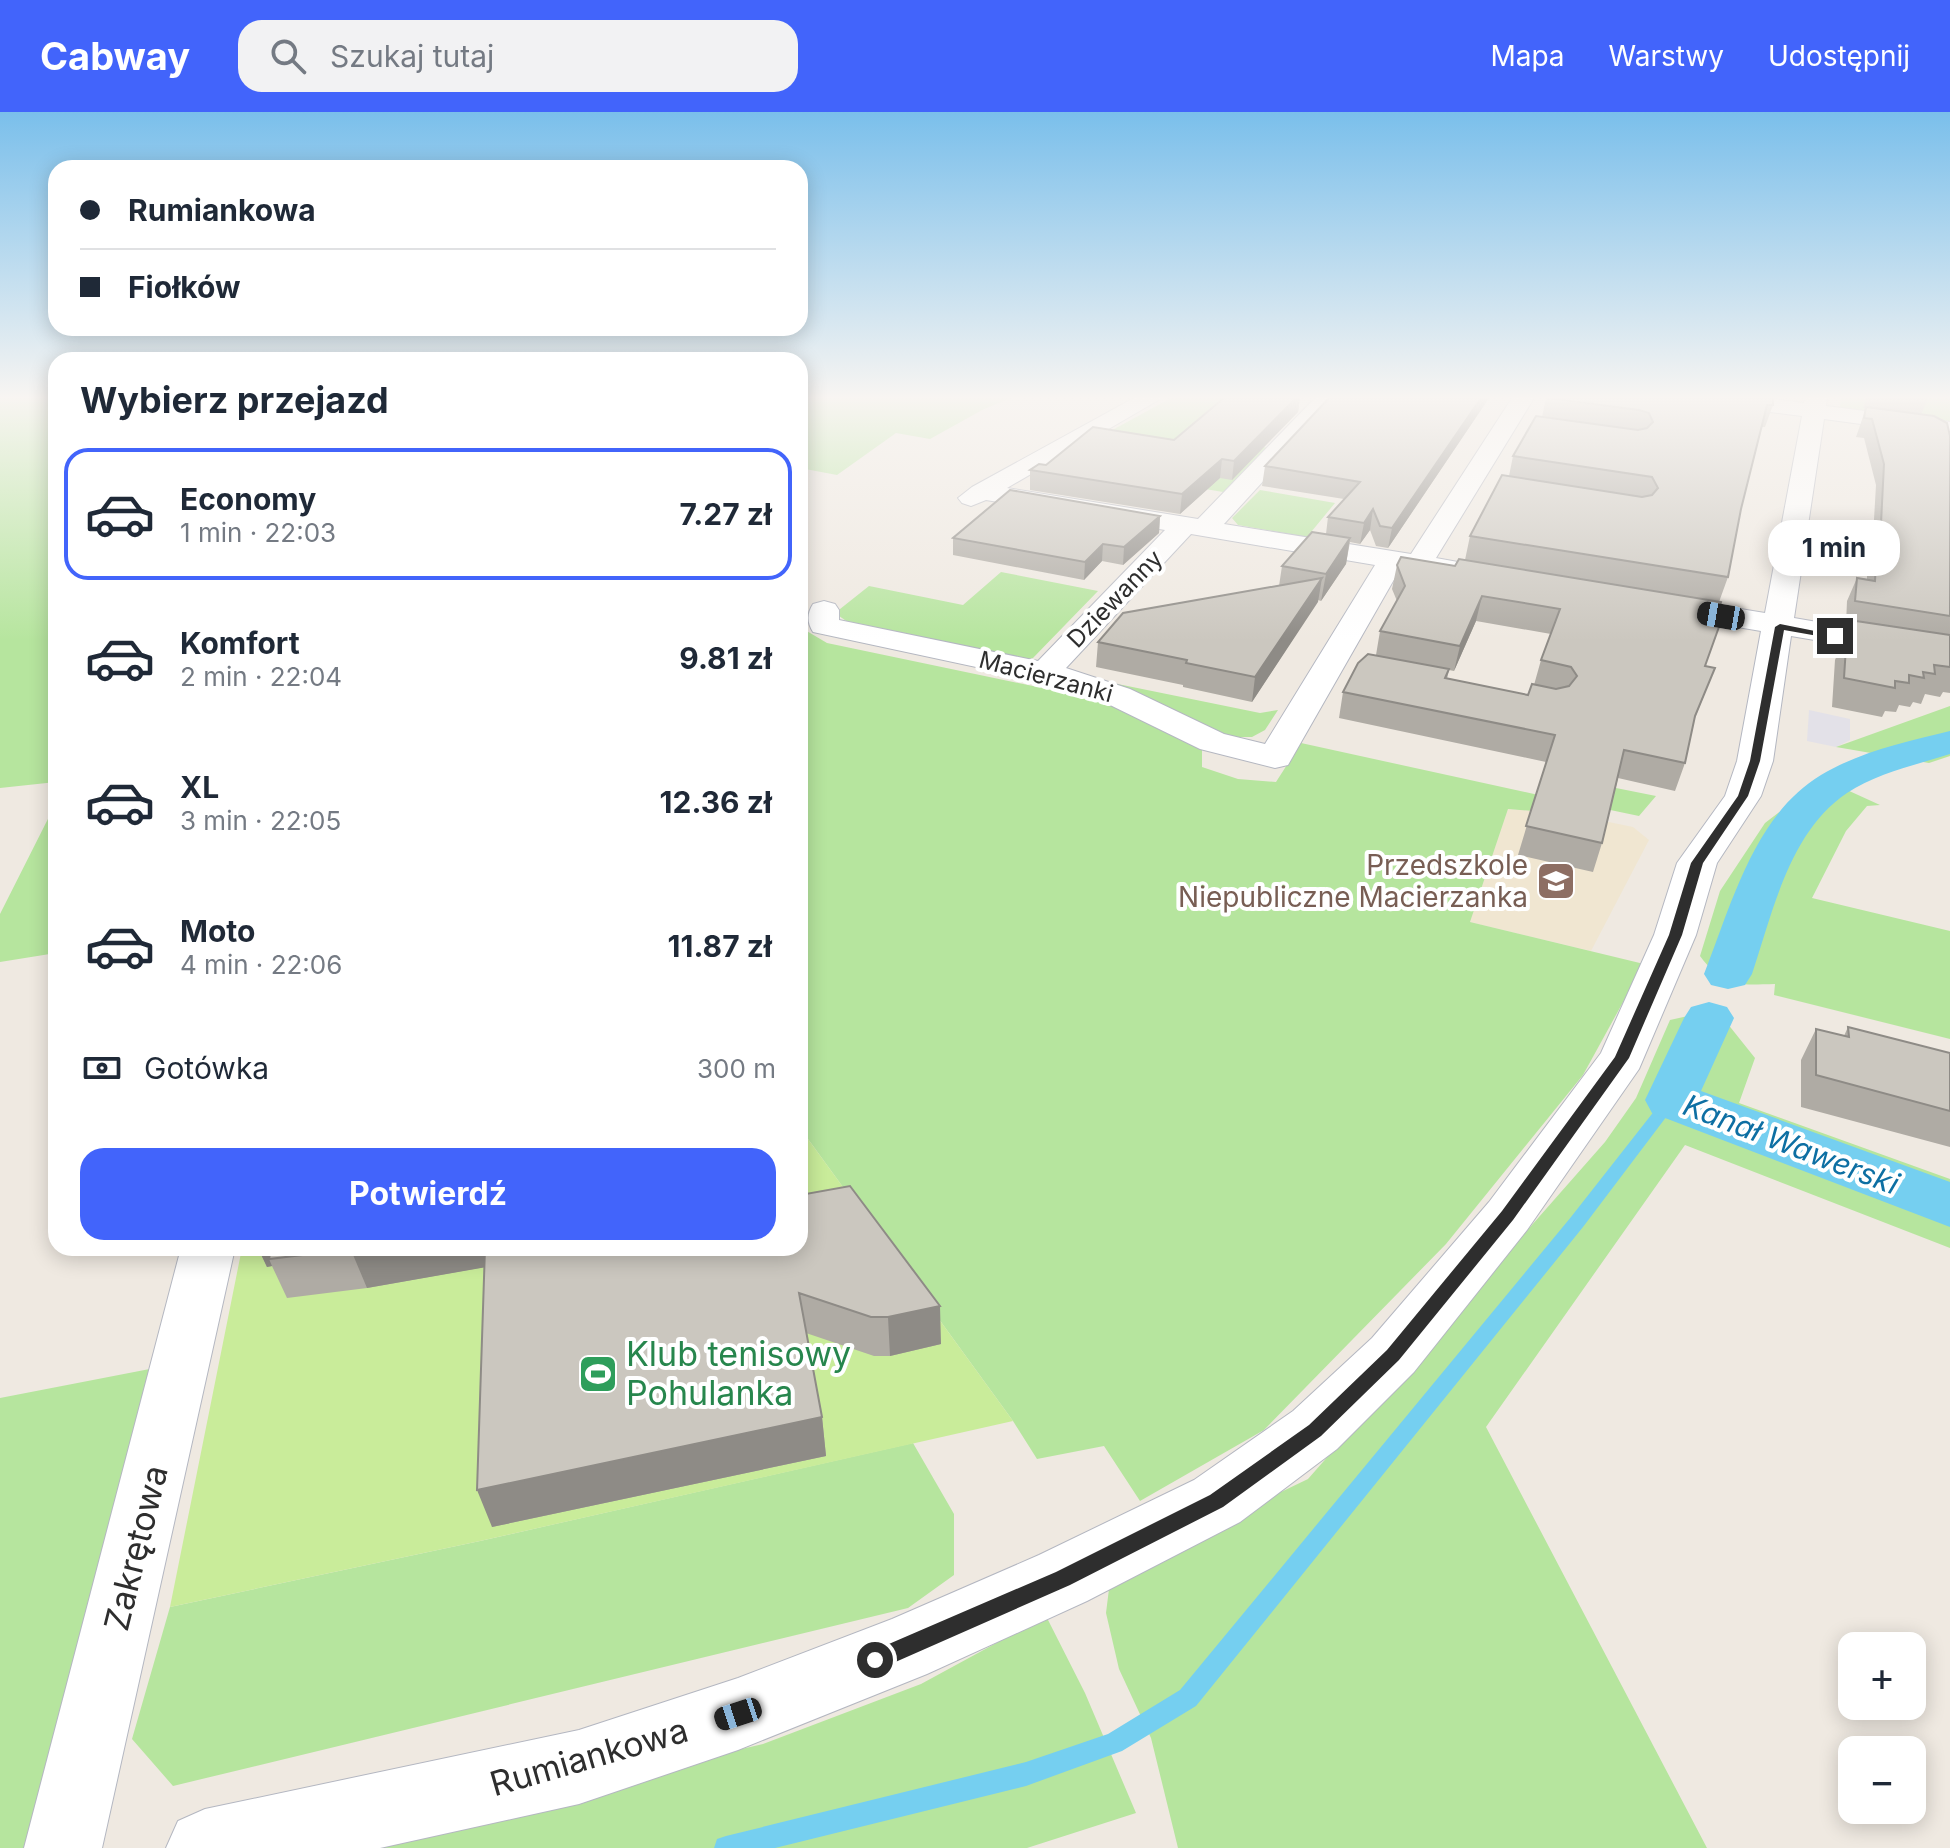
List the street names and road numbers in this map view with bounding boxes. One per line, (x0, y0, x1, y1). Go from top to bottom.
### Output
street label: Dziewanny (1061, 544, 1168, 654)
street label: Macierzanki (976, 645, 1116, 708)
street label: Zakrętowa (95, 1461, 176, 1635)
street label: Rumiankowa (485, 1709, 692, 1804)

